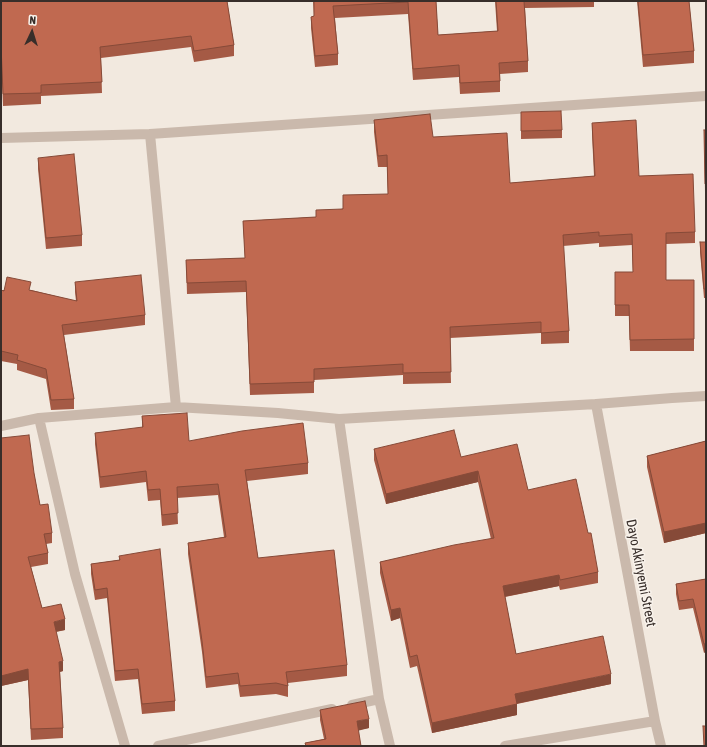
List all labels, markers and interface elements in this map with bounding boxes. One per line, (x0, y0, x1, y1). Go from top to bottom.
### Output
north arrow (12, 12, 52, 52)
text: N (29, 14, 36, 26)
street label: Dayo Akinyemi Street (622, 518, 660, 628)

